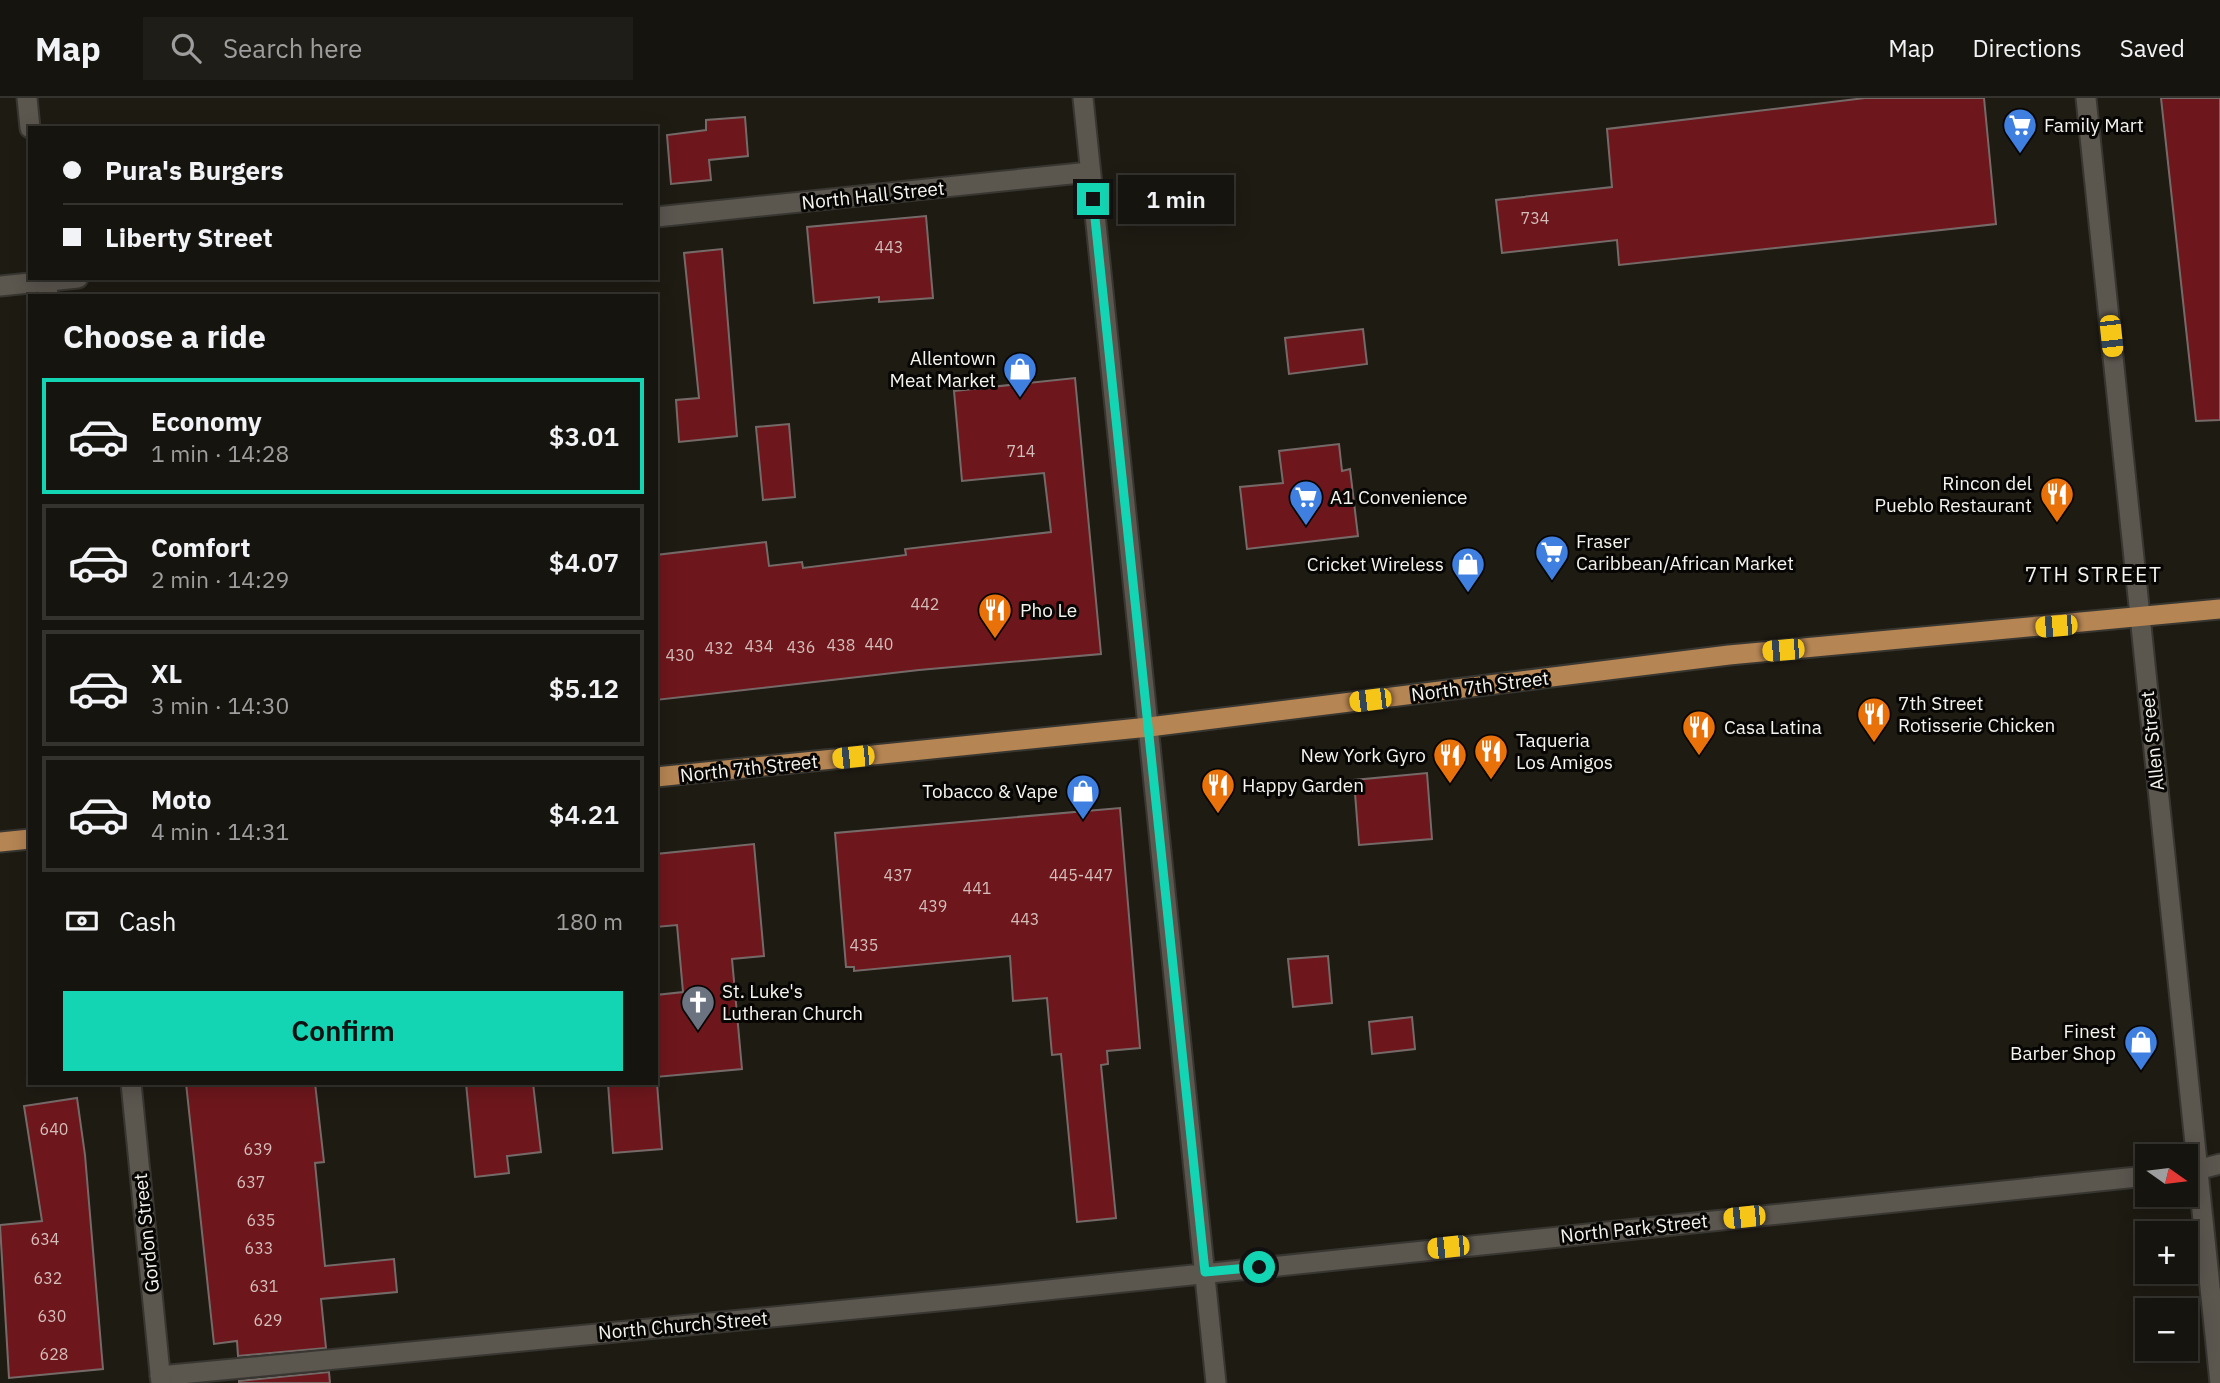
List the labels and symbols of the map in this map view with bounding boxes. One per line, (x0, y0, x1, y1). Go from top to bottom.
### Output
supermarket icon: Family Mart (2001, 106, 2039, 155)
place label: Family Mart (2044, 113, 2144, 137)
callout: 1 min (1118, 174, 1233, 224)
street label: North Hall Street (800, 176, 946, 214)
route end (1077, 183, 1109, 215)
house number: 734 (1521, 208, 1549, 228)
house number: 443 (875, 237, 903, 257)
car (2099, 314, 2124, 358)
place label: Allentown Meat Market (890, 346, 996, 392)
shop icon: Allentown Meat Market (1001, 350, 1039, 399)
house number: 714 (1007, 441, 1035, 461)
place label: Rincon del Pueblo Restaurant (1874, 471, 2032, 517)
restaurant icon: Rincon del Pueblo Restaurant (2038, 475, 2076, 524)
supermarket icon: A1 Convenience (1287, 478, 1325, 527)
place label: A1 Convenience (1330, 485, 1467, 509)
place label: Fraser Caribbean/African Market (1576, 529, 1794, 575)
supermarket icon: Fraser Caribbean/African Market (1533, 533, 1571, 582)
shop icon: Cricket Wireless (1449, 545, 1487, 594)
place label: Cricket Wireless (1307, 552, 1444, 576)
district label: 7TH STREET (2025, 560, 2163, 588)
restaurant icon: Pho Le (976, 591, 1014, 640)
house number: 442 (911, 594, 939, 614)
place label: Pho Le (1020, 598, 1077, 622)
car (2035, 614, 2078, 638)
house number: 440 (865, 634, 893, 654)
house number: 438 (827, 635, 855, 655)
house number: 434 (745, 636, 773, 656)
house number: 436 (787, 637, 815, 657)
house number: 432 (705, 638, 733, 658)
car (1762, 638, 1805, 662)
house number: 430 (666, 645, 694, 665)
street label: North 7th Street (1410, 666, 1550, 706)
car (1348, 687, 1393, 713)
street label: Allen Street (2135, 690, 2169, 792)
place label: 7th Street Rotisserie Chicken (1898, 691, 2055, 737)
restaurant icon: 7th Street Rotisserie Chicken (1855, 695, 1893, 744)
restaurant icon: Casa Latina (1680, 708, 1718, 757)
place label: Casa Latina (1724, 715, 1822, 739)
place label: Taqueria Los Amigos (1516, 728, 1613, 774)
restaurant icon: Taqueria Los Amigos (1472, 732, 1510, 781)
restaurant icon: New York Gyro (1431, 736, 1469, 785)
place label: New York Gyro (1301, 743, 1426, 767)
car (832, 744, 875, 770)
street label: North 7th Street (679, 749, 819, 787)
restaurant icon: Happy Garden (1199, 766, 1237, 815)
shop icon: Tobacco & Vape (1064, 772, 1102, 821)
place label: Happy Garden (1242, 773, 1364, 797)
place label: Tobacco & Vape (922, 779, 1058, 803)
house number: 437 (884, 865, 912, 885)
house number: 445-447 (1049, 865, 1113, 885)
house number: 441 (963, 878, 991, 898)
house number: 439 (919, 896, 947, 916)
house number: 443 (1011, 909, 1039, 929)
house number: 435 (850, 935, 878, 955)
place label: St. Luke's Lutheran Church (722, 979, 863, 1025)
church icon: St. Luke's Lutheran Church (679, 983, 717, 1032)
place label: Finest Barber Shop (2010, 1019, 2116, 1065)
shop icon: Finest Barber Shop (2122, 1023, 2160, 1072)
house number: 640 (40, 1119, 68, 1139)
house number: 639 (244, 1139, 272, 1159)
north arrow (2135, 1144, 2198, 1208)
street label: Gordon Street (128, 1172, 164, 1294)
house number: 637 (237, 1172, 265, 1192)
car (1723, 1204, 1766, 1230)
street label: North Park Street (1559, 1208, 1709, 1248)
house number: 635 (247, 1210, 275, 1230)
house number: 634 (31, 1229, 59, 1249)
car (1427, 1234, 1470, 1260)
house number: 633 (245, 1238, 273, 1258)
route start (1243, 1251, 1275, 1283)
house number: 632 (34, 1268, 62, 1288)
house number: 631 (250, 1276, 278, 1296)
house number: 630 (38, 1306, 66, 1326)
street label: North Church Street (597, 1306, 769, 1344)
house number: 629 (254, 1310, 282, 1330)
house number: 628 (40, 1344, 68, 1364)

